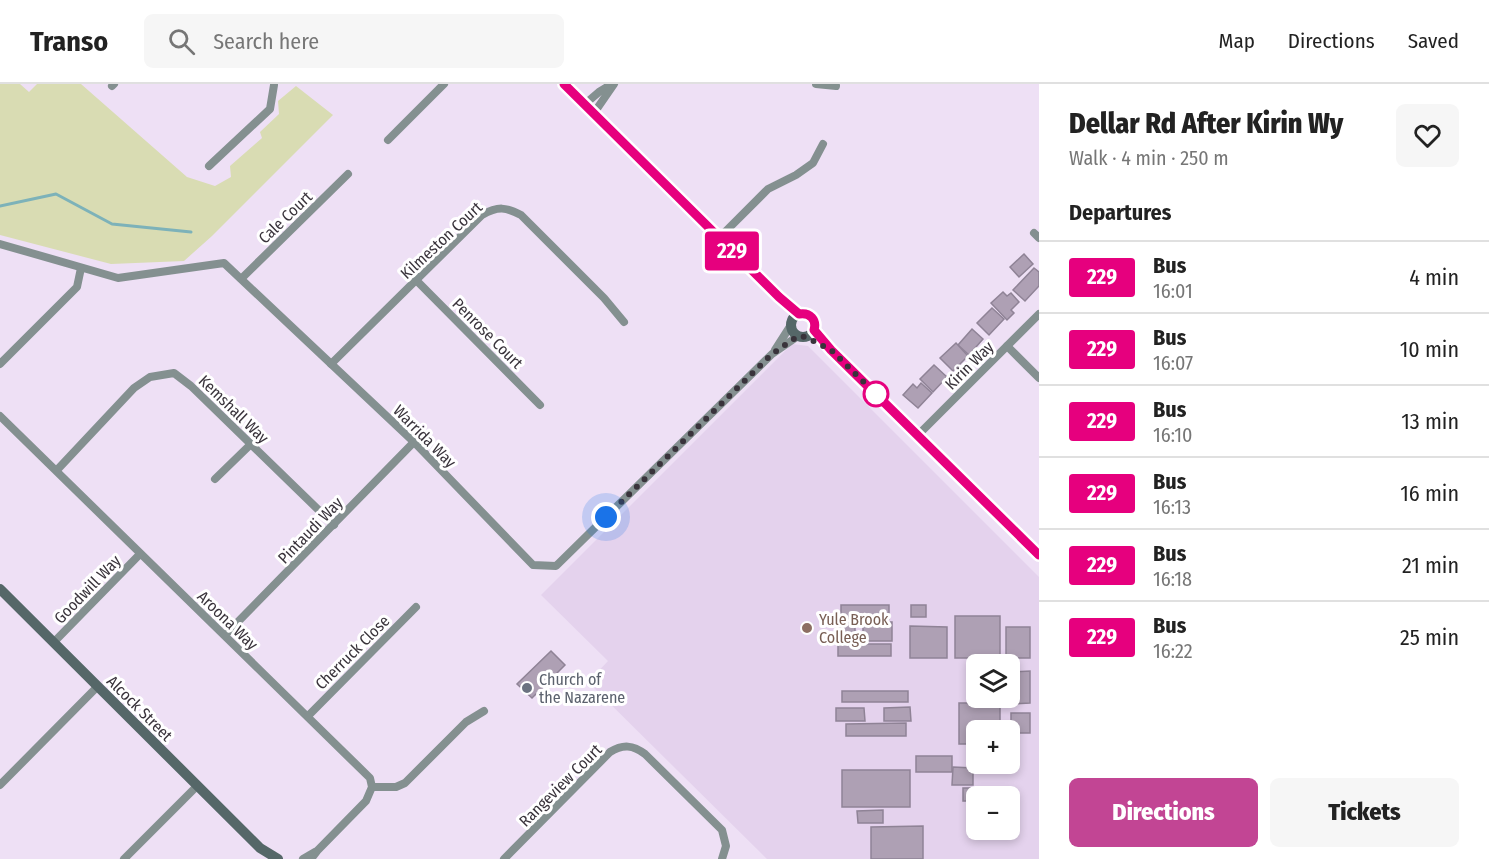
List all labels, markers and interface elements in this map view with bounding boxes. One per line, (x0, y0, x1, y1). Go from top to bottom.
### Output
search box (144, 14, 564, 68)
text: Transo (30, 25, 108, 58)
icon: search (165, 25, 198, 58)
text: Search here (213, 28, 319, 55)
text: Map (1218, 28, 1255, 54)
text: Directions (1288, 28, 1375, 54)
text: Saved (1408, 28, 1459, 54)
button: heart (1396, 104, 1459, 167)
text: Dellar Rd After Kirin Wy (1069, 107, 1343, 140)
text: Walk · 4 min · 250 m (1069, 146, 1229, 170)
street label: Cale Court (255, 187, 317, 247)
street label: Kilmeston Court (397, 197, 487, 283)
text: Departures (1069, 199, 1171, 226)
line badge: 229 (698, 232, 766, 270)
text: 229 (717, 238, 747, 264)
text: Bus (1153, 252, 1186, 279)
text: 229 (1087, 264, 1117, 290)
text: 4 min (1409, 264, 1459, 291)
text: 16:01 (1153, 279, 1193, 303)
street label: Penrose Court (449, 294, 527, 373)
text: Bus (1153, 324, 1186, 351)
text: 229 (1087, 336, 1117, 362)
text: 10 min (1400, 336, 1459, 363)
street label: Kirin Way (941, 337, 998, 393)
text: 16:07 (1153, 351, 1193, 375)
street label: Kemshall Way (195, 371, 273, 448)
unlabelled marker (863, 381, 889, 407)
text: Bus (1153, 396, 1186, 423)
street label: Warrida Way (389, 401, 461, 472)
text: 229 (1087, 408, 1117, 434)
text: 13 min (1401, 408, 1459, 435)
text: 16:10 (1153, 423, 1192, 447)
text: Bus (1153, 468, 1186, 495)
text: 229 (1087, 480, 1117, 506)
text: 16 min (1400, 480, 1459, 507)
street label: Pintaudi Way (274, 493, 347, 567)
text: 16:13 (1153, 495, 1191, 519)
your location (591, 502, 621, 532)
text: Bus (1153, 540, 1186, 567)
street label: Goodwill Way (50, 551, 125, 627)
text: 229 (1087, 552, 1117, 578)
text: 21 min (1402, 552, 1459, 579)
text: 16:18 (1153, 567, 1192, 591)
street label: Aroona Way (193, 587, 262, 654)
place label: Yule Brook College (819, 610, 889, 647)
street label: Cherruck Close (311, 611, 393, 693)
text: Bus (1153, 612, 1186, 639)
marker: Yule Brook College (800, 621, 814, 635)
text: 229 (1087, 624, 1117, 650)
text: 25 min (1400, 624, 1459, 651)
text: 16:22 (1153, 639, 1193, 663)
map controls (966, 654, 1020, 840)
button: layers (966, 654, 1020, 708)
place label: Church of the Nazarene (539, 670, 625, 707)
street label: Alcock Street (103, 672, 177, 746)
marker: Church of the Nazarene (520, 681, 534, 695)
button: + (966, 720, 1020, 774)
street label: Rangeview Court (515, 740, 606, 830)
button: Directions (1069, 778, 1258, 847)
button: Tickets (1270, 778, 1459, 847)
button: − (966, 786, 1020, 840)

